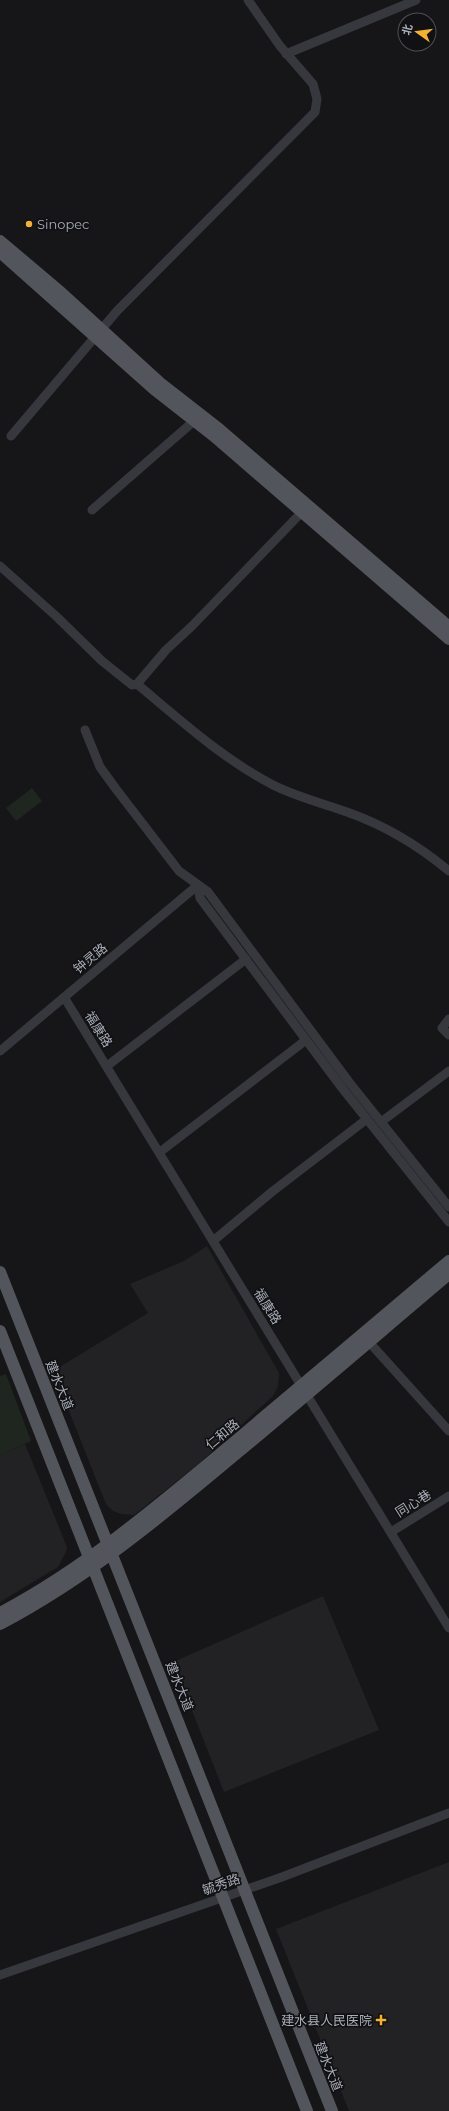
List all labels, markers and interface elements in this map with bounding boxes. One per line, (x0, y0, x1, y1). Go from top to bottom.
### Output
north arrow (397, 12, 437, 52)
text: 北 (399, 23, 415, 37)
place label: Sinopec (37, 216, 89, 232)
marker: Sinopec (24, 219, 34, 229)
street label: 钟灵路 (70, 939, 110, 977)
street label: 福康路 (82, 1008, 116, 1050)
street label: 福康路 (251, 1285, 285, 1327)
street label: 建水大道 (43, 1358, 77, 1412)
street label: 仁和路 (202, 1415, 242, 1453)
street label: 同心巷 (392, 1486, 434, 1520)
street label: 建水大道 (163, 1659, 197, 1713)
street label: 毓秀路 (200, 1870, 242, 1898)
place label: 建水县人民医院 (281, 2012, 372, 2028)
marker: 建水县人民医院 (375, 2014, 387, 2026)
street label: 建水大道 (312, 2039, 346, 2093)

